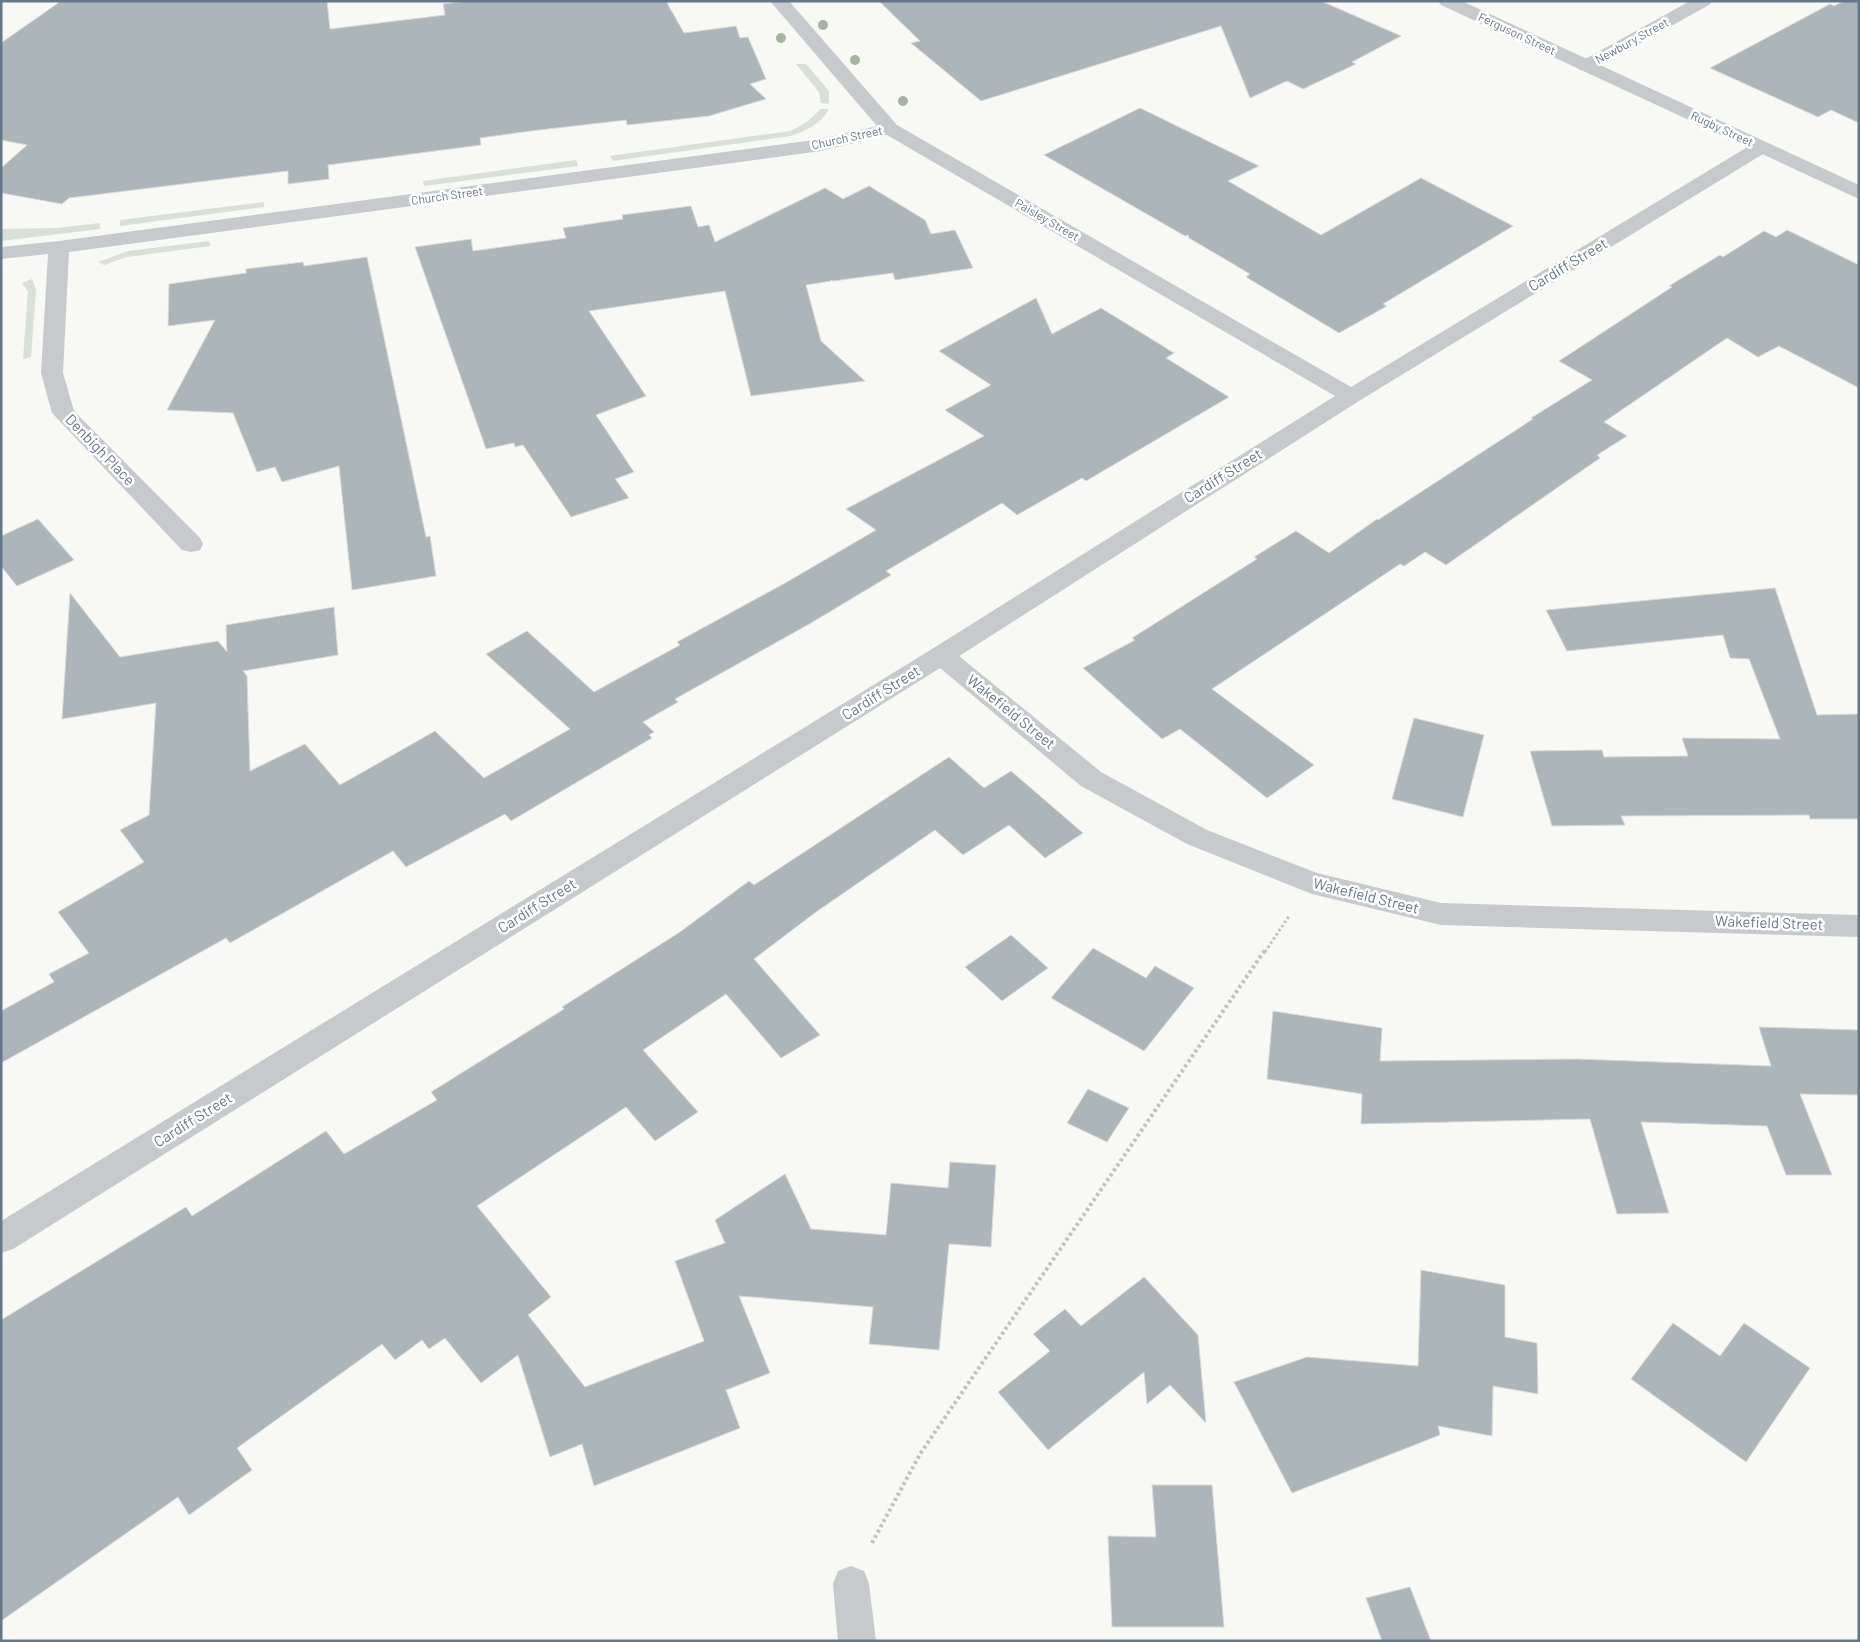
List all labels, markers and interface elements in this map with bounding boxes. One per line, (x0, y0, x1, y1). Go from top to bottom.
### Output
street label: Ferguson Street (1477, 9, 1558, 57)
street label: Newbury Street (1593, 14, 1671, 66)
street label: Rugby Street (1689, 108, 1756, 149)
street label: Church Street (810, 123, 884, 151)
street label: Church Street (410, 183, 484, 207)
street label: Paisley Street (1013, 195, 1082, 243)
street label: Cardiff Street (1525, 234, 1610, 295)
street label: Denbigh Place (62, 410, 139, 489)
street label: Cardiff Street (1180, 444, 1265, 506)
street label: Cardiff Street (838, 661, 923, 723)
street label: Wakefield Street (964, 670, 1059, 752)
street label: Wakefield Street (1312, 873, 1421, 917)
street label: Cardiff Street (494, 874, 579, 936)
street label: Wakefield Street (1715, 911, 1823, 933)
street label: Cardiff Street (150, 1088, 235, 1150)

